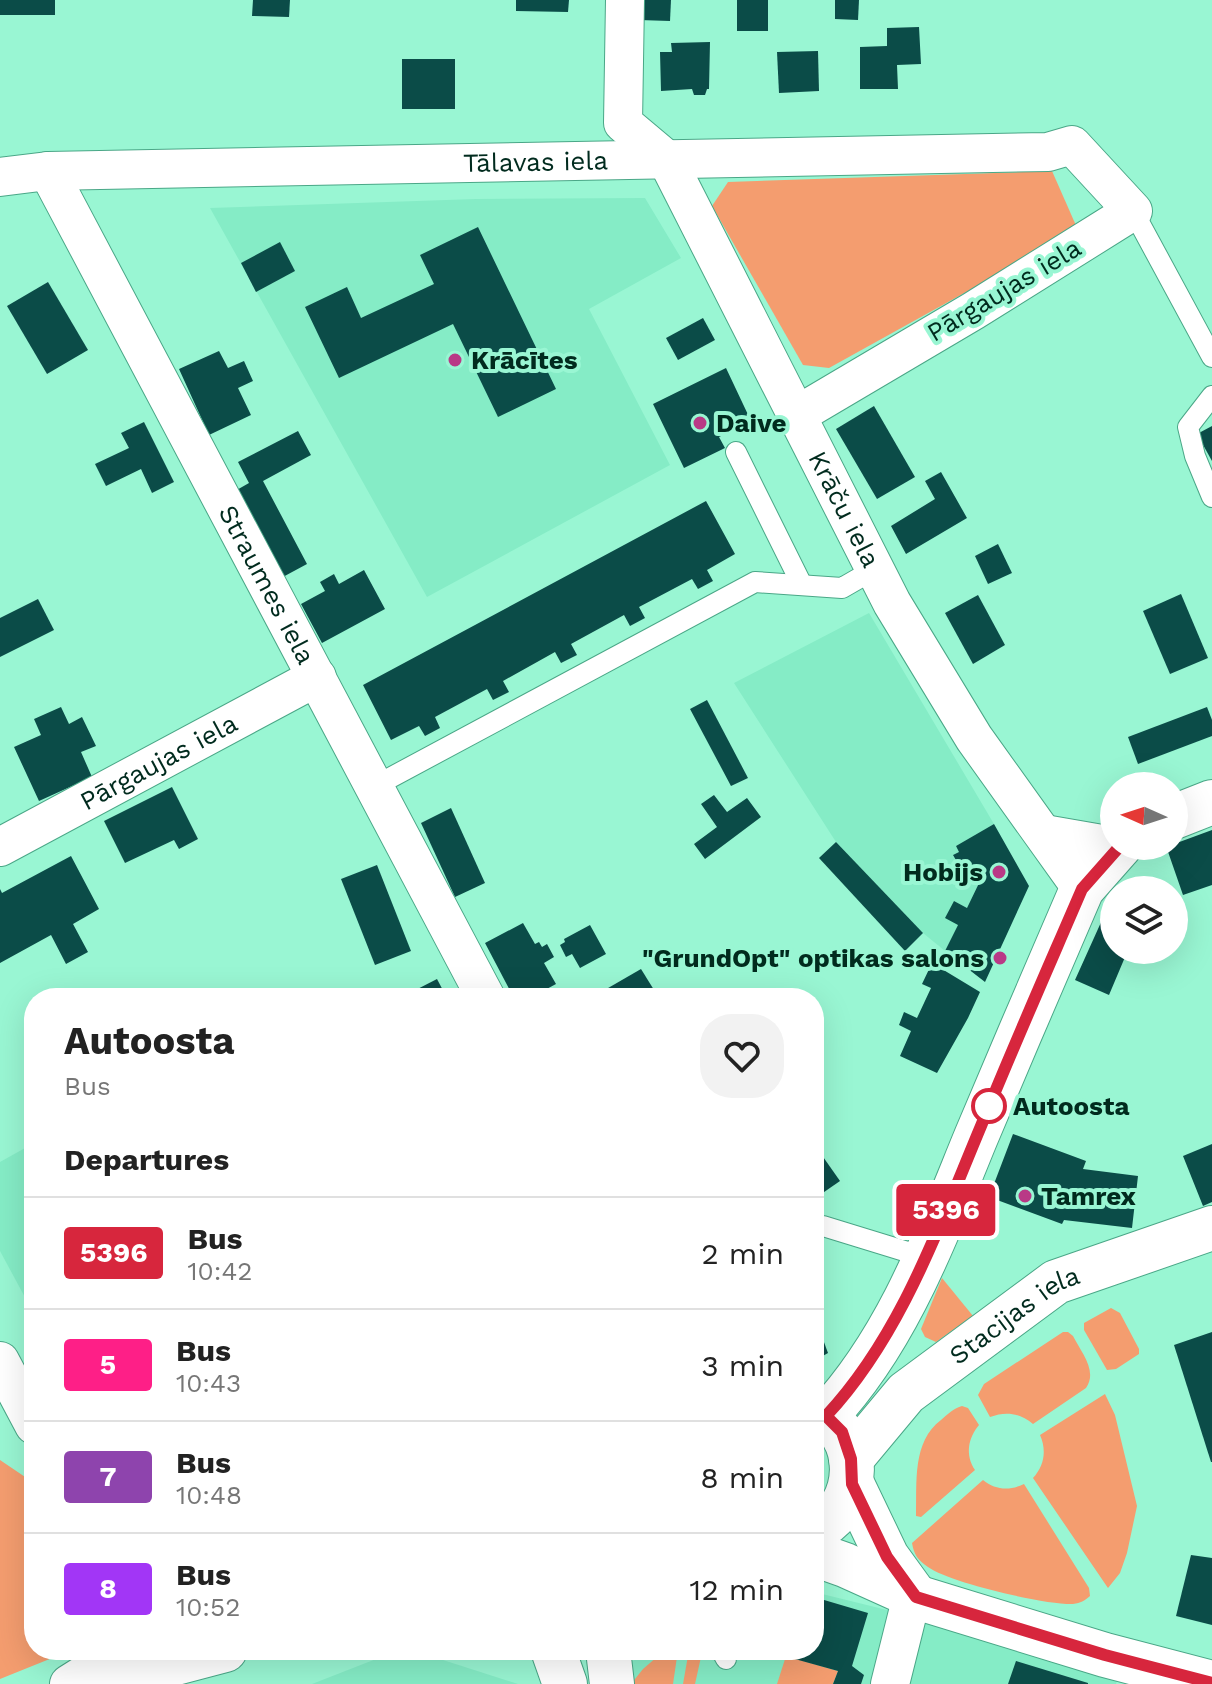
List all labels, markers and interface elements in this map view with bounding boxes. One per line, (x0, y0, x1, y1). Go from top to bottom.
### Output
street label: Tālavas iela (463, 145, 609, 178)
street label: Pārgaujas iela (922, 232, 1087, 348)
place label: Krācītes (471, 345, 578, 375)
marker: Krācītes (446, 351, 464, 369)
place label: Daive (716, 408, 787, 438)
marker: Daive (691, 414, 709, 432)
street label: Krāču iela (802, 446, 886, 572)
street label: Straumes iela (213, 500, 322, 669)
street label: Pārgaujas iela (75, 707, 243, 816)
north arrow (1100, 772, 1188, 860)
map controls (1100, 772, 1188, 964)
place label: Hobijs (903, 857, 983, 887)
marker: Hobijs (990, 863, 1008, 881)
button: layers (1100, 876, 1188, 964)
place label: "GrundOpt" optikas salons (642, 943, 984, 973)
marker: "GrundOpt" optikas salons (991, 949, 1009, 967)
button: heart (700, 1014, 784, 1098)
text: Autoosta (64, 1019, 234, 1063)
text: Bus (64, 1071, 111, 1101)
marker: Autoosta (972, 1089, 1006, 1123)
place label: Autoosta (1013, 1091, 1130, 1121)
text: Departures (64, 1142, 229, 1177)
place label: Tamrex (1041, 1181, 1137, 1211)
line badge: 5396 (890, 1184, 1002, 1236)
marker: Tamrex (1016, 1187, 1034, 1205)
text: 5396 (912, 1193, 980, 1226)
text: Bus (187, 1221, 243, 1256)
text: 5396 (80, 1236, 147, 1269)
text: 2 min (701, 1236, 784, 1271)
text: 10:42 (187, 1256, 253, 1286)
street label: Stacijas iela (944, 1260, 1084, 1371)
text: Bus (176, 1333, 231, 1368)
text: 5 (100, 1348, 116, 1381)
text: 3 min (701, 1348, 784, 1383)
text: 10:43 (176, 1368, 241, 1398)
text: Bus (176, 1445, 231, 1480)
text: 7 (99, 1460, 117, 1493)
text: 8 min (700, 1460, 784, 1495)
text: 10:48 (176, 1480, 242, 1510)
text: Bus (176, 1557, 231, 1592)
text: 8 (99, 1572, 117, 1605)
text: 12 min (689, 1572, 784, 1607)
text: 10:52 (176, 1592, 240, 1622)

